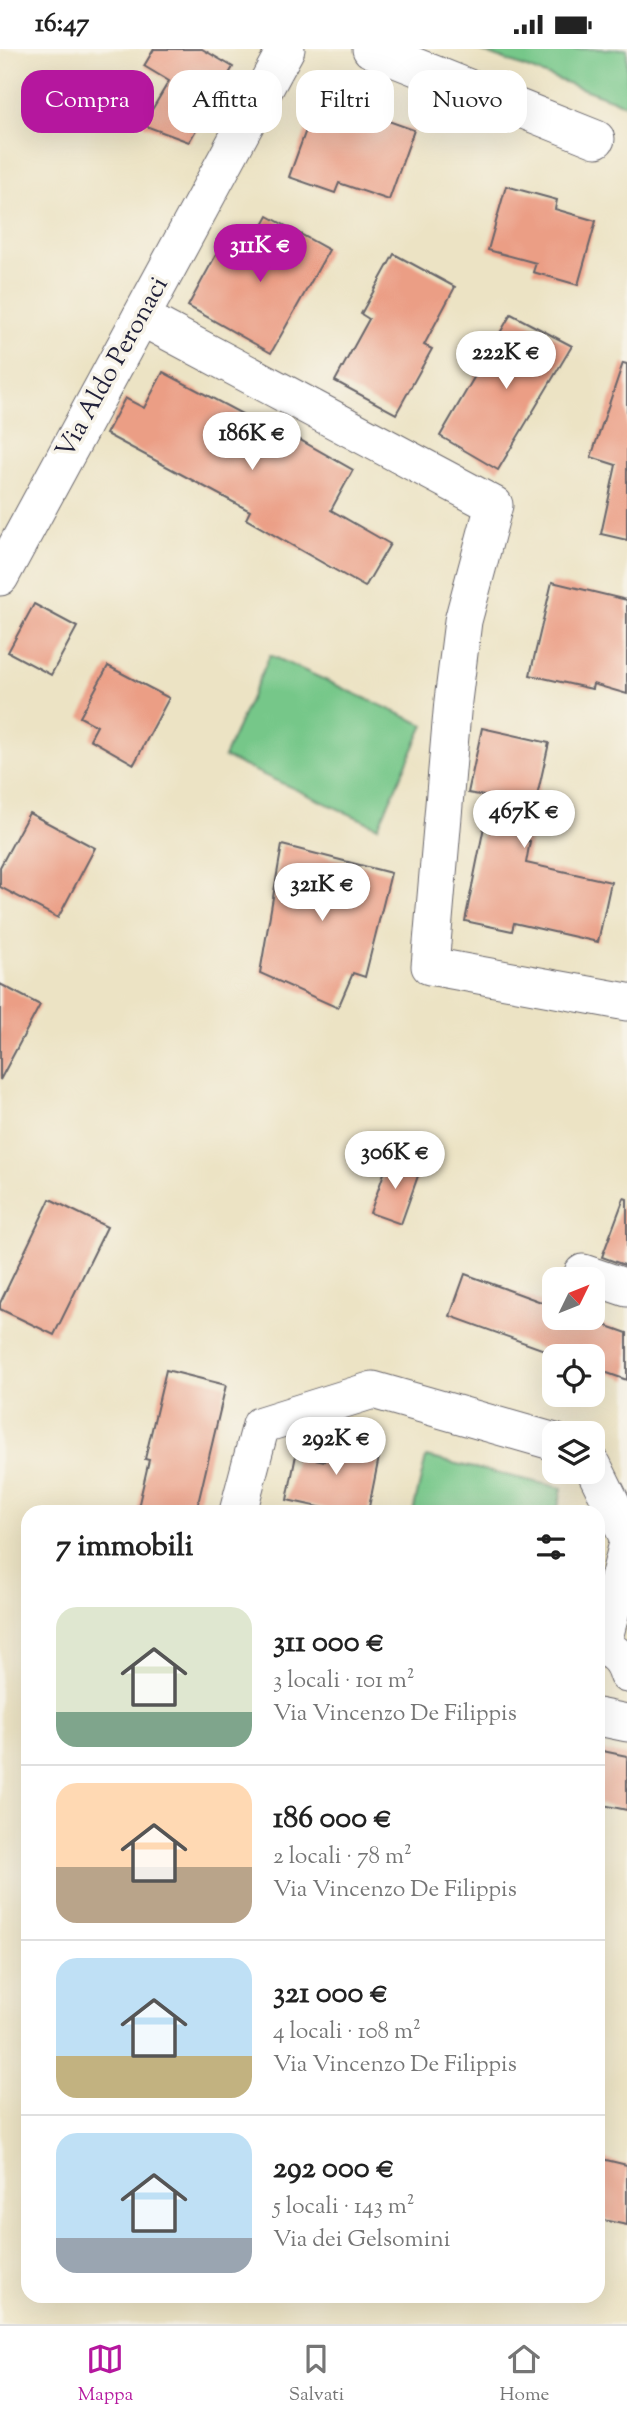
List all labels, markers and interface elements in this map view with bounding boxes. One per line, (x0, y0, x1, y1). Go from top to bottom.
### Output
text: 16:47 (35, 6, 89, 43)
chip: Compra (21, 70, 154, 133)
chip: Affitta (168, 70, 282, 133)
chip: Filtri (296, 70, 394, 133)
chip: Nuovo (408, 70, 527, 133)
pin: 311K € (203, 225, 317, 284)
text: 311K € (230, 230, 290, 263)
street label: Via Aldo Peronaci (48, 271, 178, 465)
pin: 222K € (449, 331, 563, 391)
text: 222K € (472, 337, 540, 370)
pin: 186K € (195, 413, 309, 472)
text: 186K € (219, 418, 285, 451)
pin: 467K € (467, 791, 581, 850)
text: 467K € (489, 796, 559, 829)
pin: 321K € (265, 863, 379, 923)
text: 321K € (290, 869, 354, 902)
pin: 306K € (338, 1131, 452, 1191)
text: 306K € (361, 1137, 429, 1170)
north arrow (542, 1267, 606, 1330)
map controls (542, 1267, 605, 1484)
button: locate (542, 1344, 605, 1407)
pin: 292K € (279, 1417, 393, 1477)
button: layers (542, 1421, 605, 1484)
text: 292K € (302, 1423, 370, 1456)
text: 7 immobili (56, 1526, 193, 1569)
icon: filters (532, 1528, 570, 1566)
text: 311 000 € (273, 1622, 384, 1665)
icon: home (112, 1635, 196, 1719)
text: 3 locali · 101 m² (273, 1665, 415, 1698)
text: Via Vincenzo De Filippis (273, 1698, 517, 1731)
text: 186 000 € (273, 1798, 392, 1841)
icon: home (112, 1811, 196, 1895)
text: 2 locali · 78 m² (273, 1841, 412, 1874)
text: Via Vincenzo De Filippis (273, 1874, 517, 1907)
text: 321 000 € (273, 1973, 388, 2016)
icon: home (112, 1986, 196, 2070)
text: 4 locali · 108 m² (273, 2016, 421, 2049)
text: Via Vincenzo De Filippis (273, 2049, 517, 2082)
text: 292 000 € (273, 2148, 394, 2191)
icon: home (112, 2161, 196, 2245)
text: 5 locali · 143 m² (273, 2191, 414, 2224)
text: Via dei Gelsomini (273, 2224, 450, 2257)
tab: Mappa (78, 2340, 133, 2409)
tab: Salvati (289, 2340, 344, 2409)
tab: Home (500, 2340, 549, 2409)

